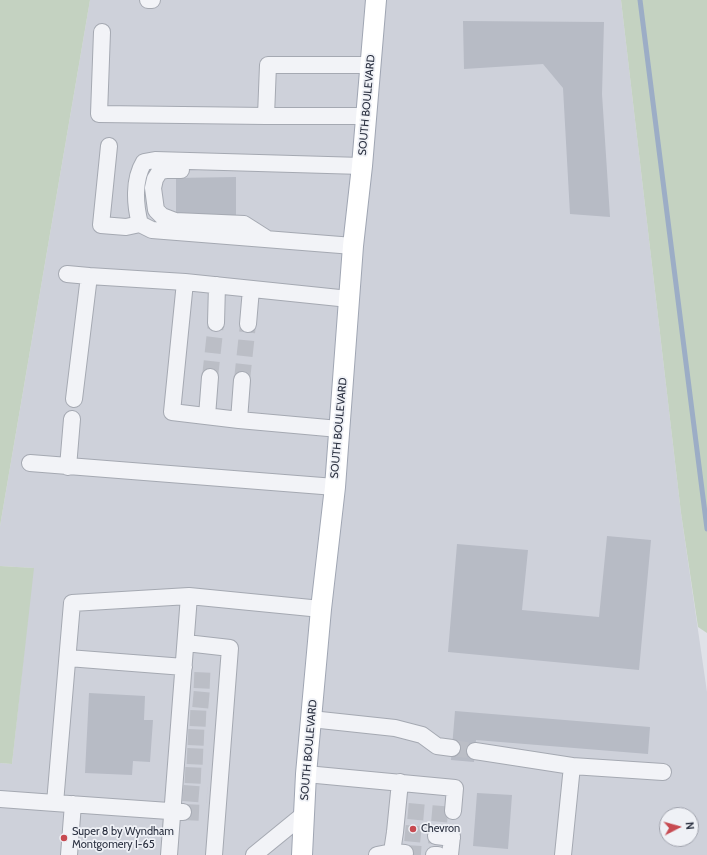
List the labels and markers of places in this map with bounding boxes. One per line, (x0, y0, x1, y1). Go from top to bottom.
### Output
place label: Chevron (421, 822, 460, 836)
marker: Chevron (408, 824, 418, 834)
place label: Super 8 by Wyndham Montgomery I-65 (72, 825, 174, 851)
marker: Super 8 by Wyndham Montgomery I-65 (59, 833, 69, 843)

